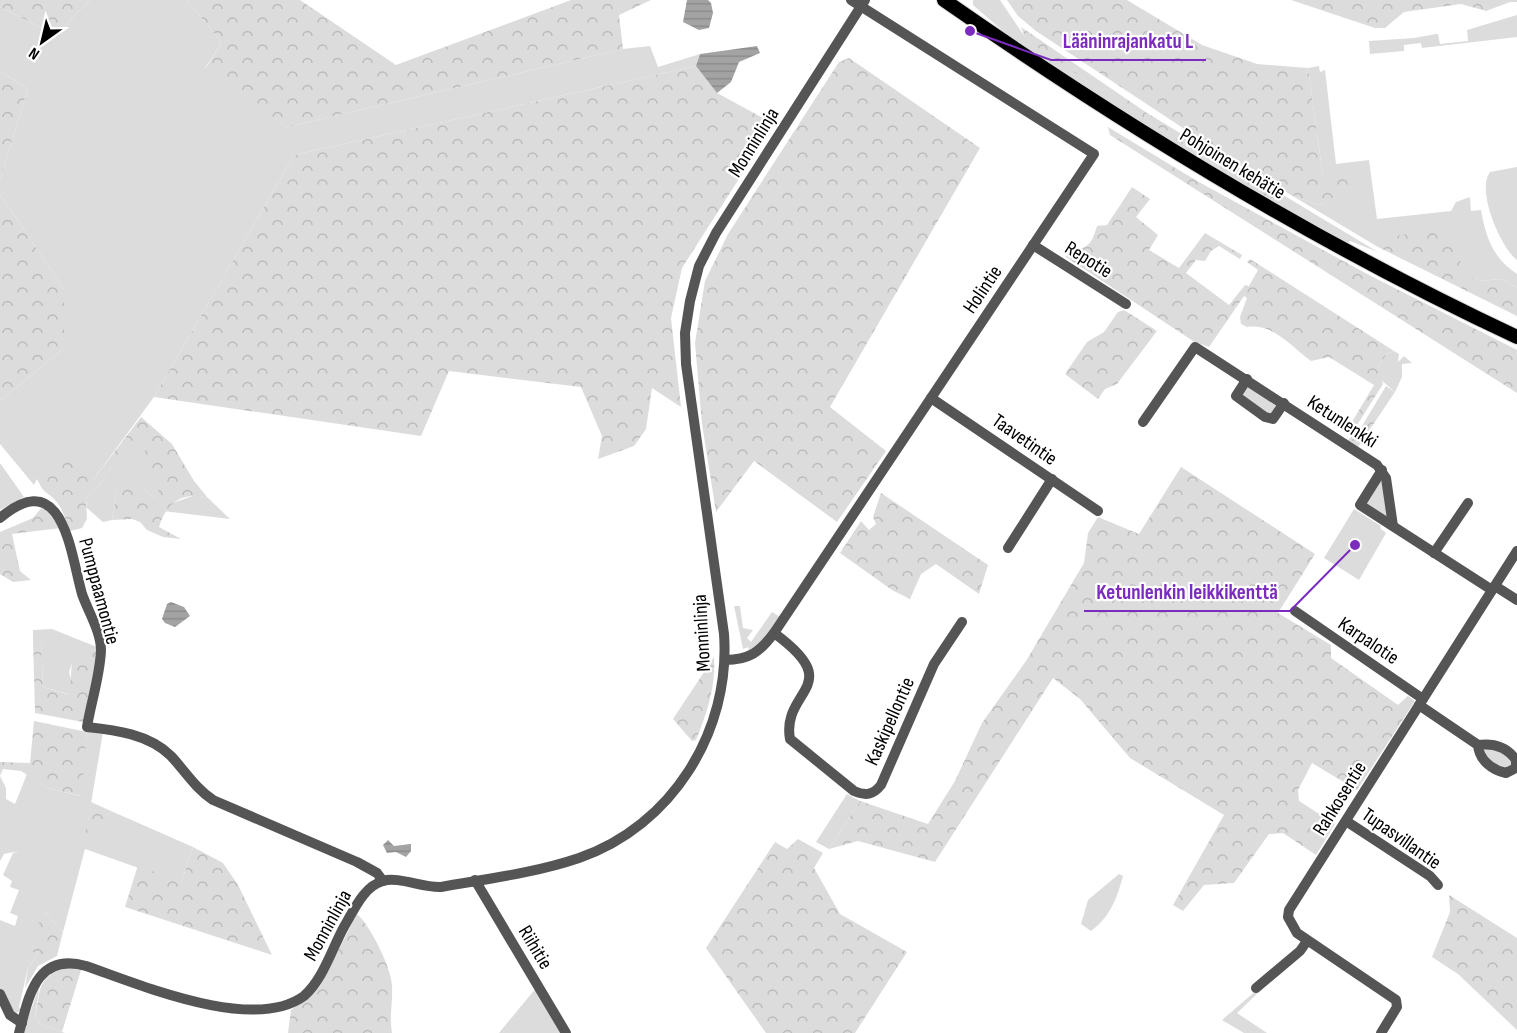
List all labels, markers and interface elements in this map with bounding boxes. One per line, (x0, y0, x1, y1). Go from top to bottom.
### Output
north arrow (12, 12, 72, 72)
callout: Lääninrajankatu L (1051, 21, 1206, 60)
text: Lääninrajankatu L (1063, 29, 1193, 54)
text: N (26, 43, 43, 63)
street label: Monninlinja (723, 103, 785, 182)
street label: Pohjoinen kehätie (1175, 123, 1290, 205)
street label: Repotie (1060, 236, 1117, 284)
street label: Holintie (958, 261, 1008, 318)
street label: Ketunlenkki (1303, 390, 1382, 453)
street label: Taavetintie (987, 409, 1062, 471)
street label: Pumppaamontie (73, 535, 125, 647)
callout: Ketunlenkin leikkikenttä (1084, 572, 1290, 611)
text: Ketunlenkin leikkikenttä (1096, 580, 1278, 605)
street label: Monninlinja (688, 594, 716, 672)
street label: Karpalotie (1333, 612, 1403, 670)
street label: Kaskipellontie (860, 674, 920, 769)
street label: Rahkosentie (1308, 757, 1372, 840)
street label: Tupasvillantie (1357, 803, 1446, 875)
street label: Monninlinja (299, 886, 357, 965)
street label: Riihitie (513, 921, 557, 974)

